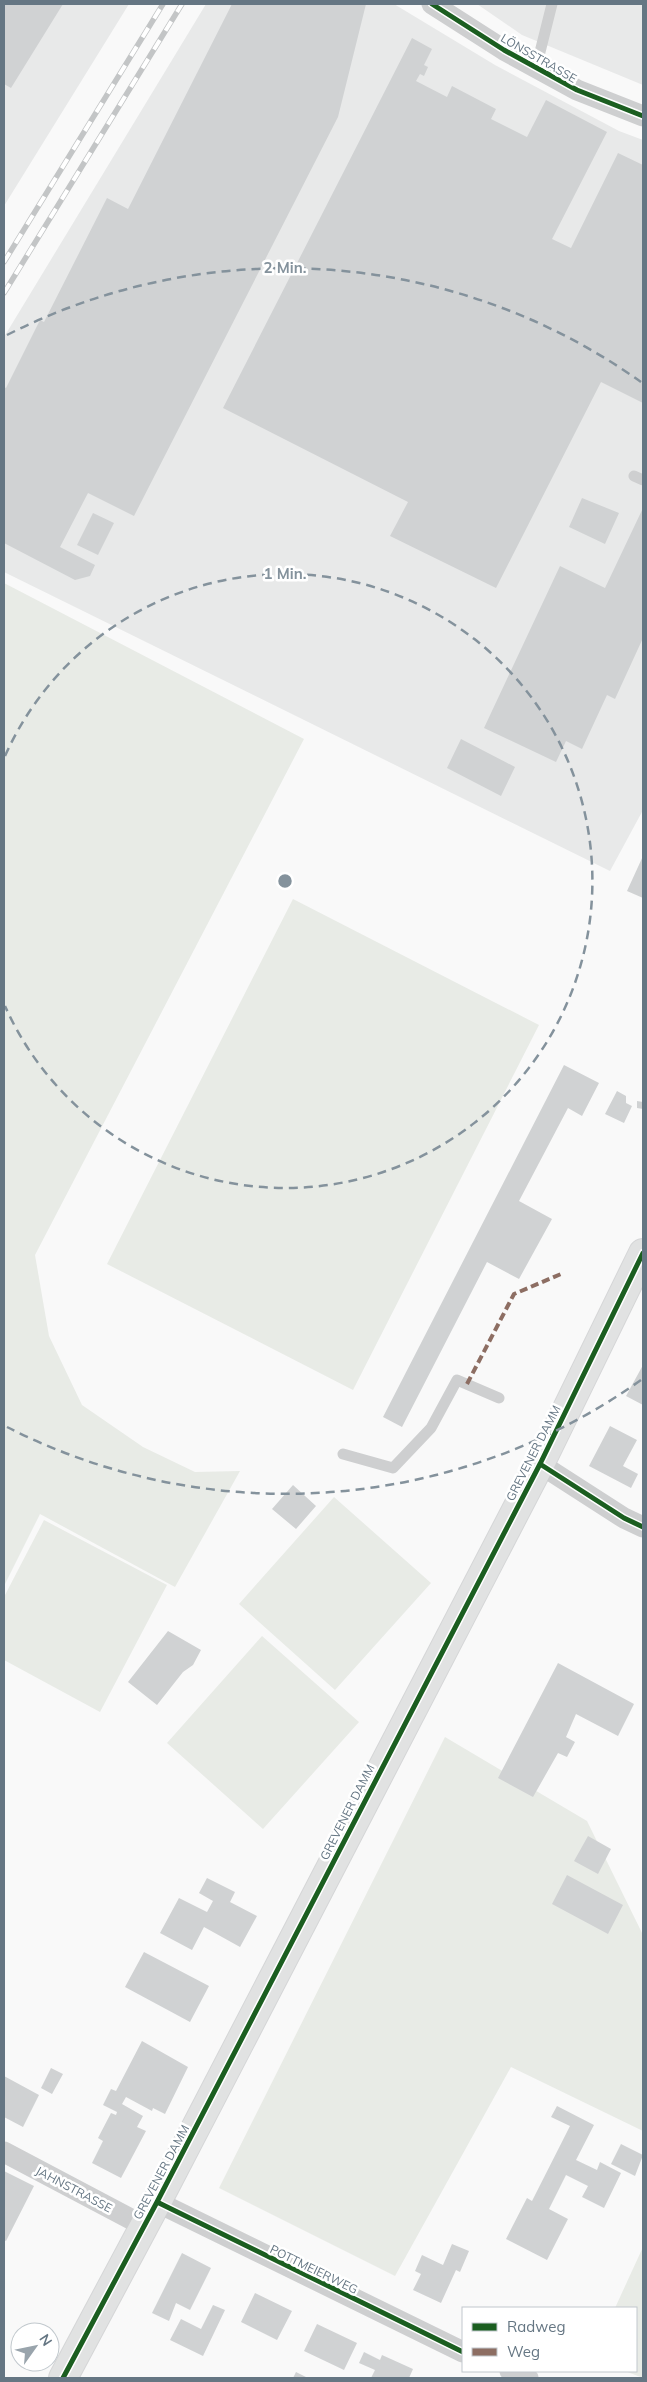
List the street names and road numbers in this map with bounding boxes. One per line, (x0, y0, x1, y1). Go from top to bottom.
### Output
street label: LÖNSSTRASSE (498, 30, 580, 86)
street label: GREVENER DAMM (502, 1403, 564, 1503)
street label: GREVENER DAMM (316, 1762, 378, 1862)
street label: GREVENER DAMM (130, 2122, 192, 2222)
street label: JAHNSTRASSE (33, 2163, 115, 2215)
street label: POTTMEIERWEG (268, 2241, 360, 2297)

